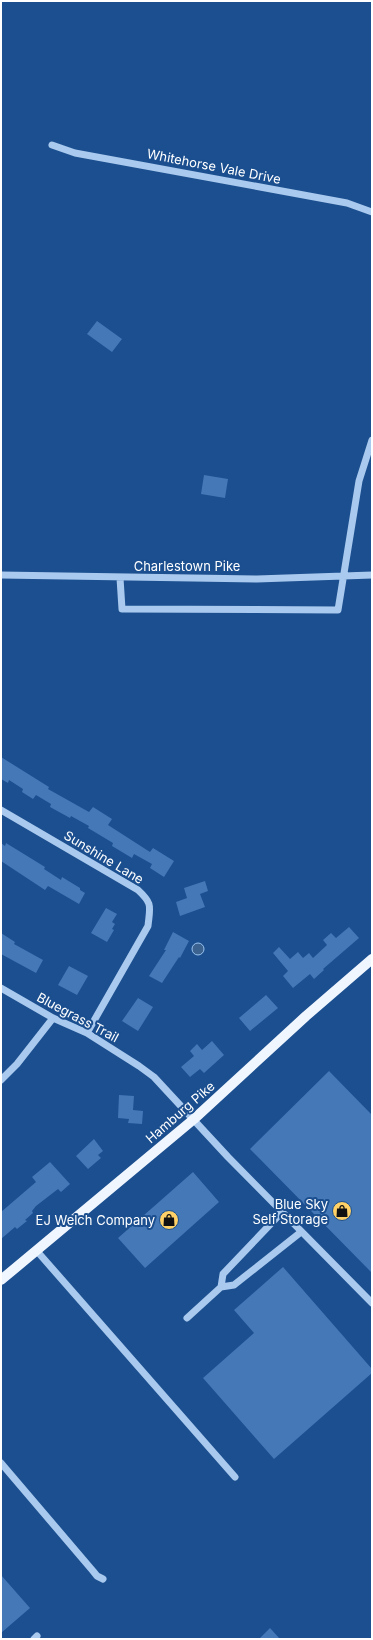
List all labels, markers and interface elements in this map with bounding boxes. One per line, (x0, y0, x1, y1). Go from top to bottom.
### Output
street label: Whitehorse Vale Drive (146, 145, 282, 187)
street label: Charlestown Pike (134, 558, 240, 574)
street label: Sunshine Lane (61, 827, 147, 887)
street label: Bluegrass Trail (34, 989, 122, 1045)
street label: Hamburg Pike (142, 1078, 218, 1146)
place label: Blue Sky Self Storage (252, 1196, 328, 1227)
shop icon: Blue Sky Self Storage (331, 1200, 353, 1222)
shop icon: EJ Welch Company (158, 1209, 180, 1231)
place label: EJ Welch Company (36, 1212, 155, 1228)

